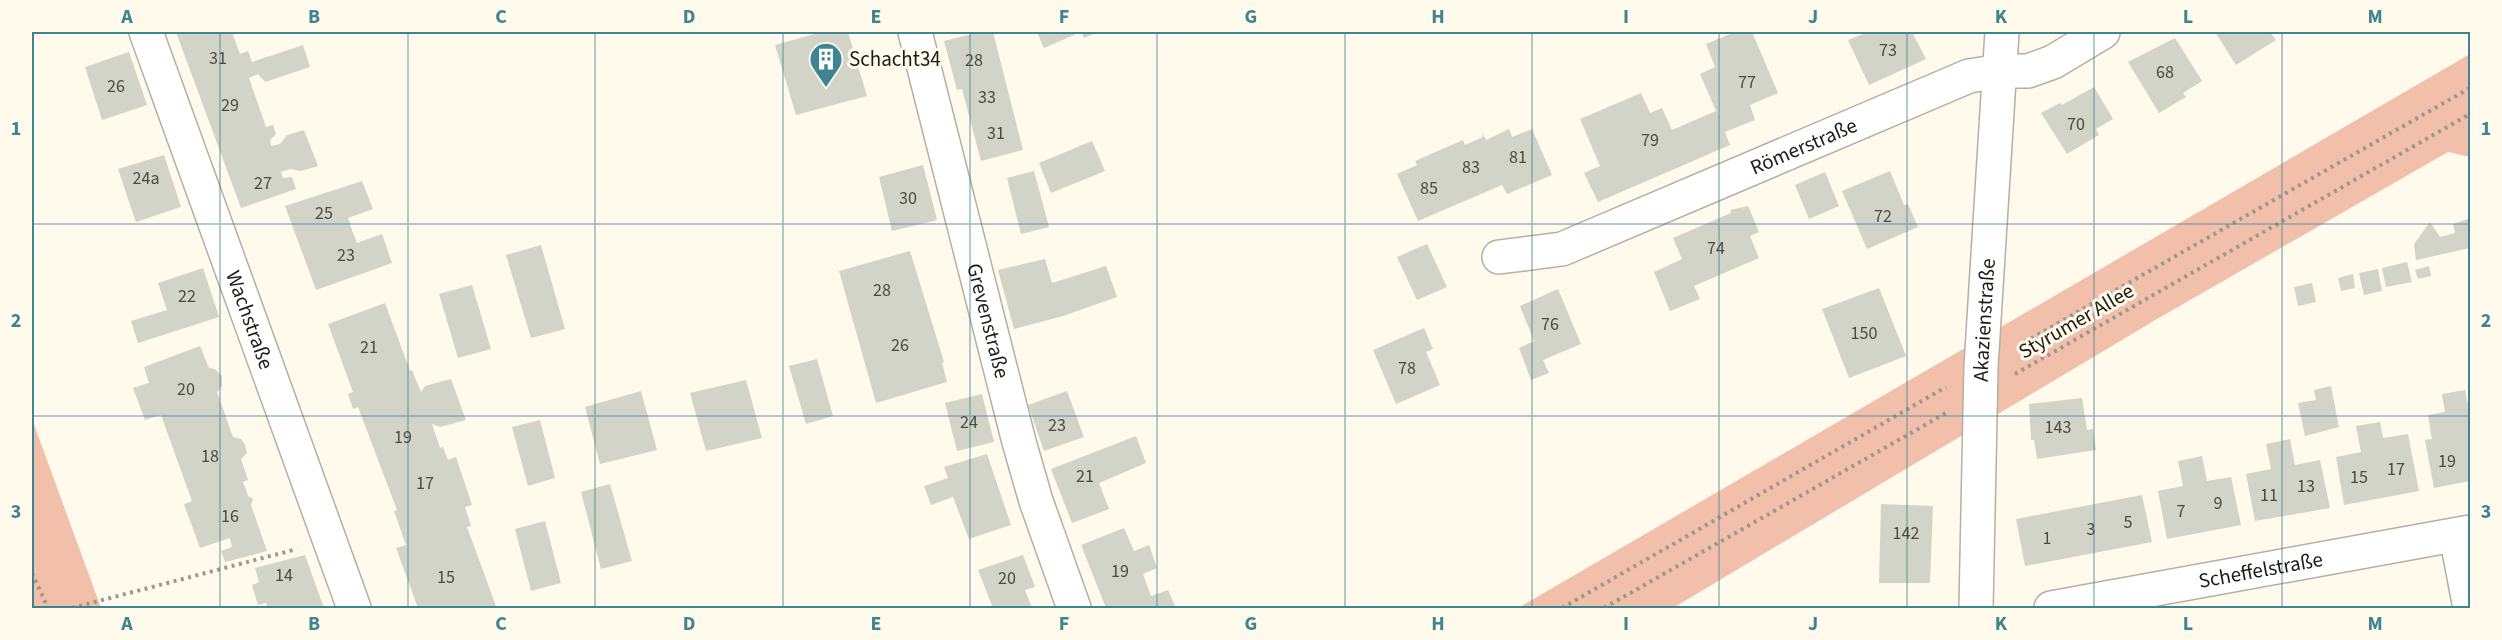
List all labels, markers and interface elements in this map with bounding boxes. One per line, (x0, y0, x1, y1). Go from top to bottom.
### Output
text: A (120, 3, 133, 31)
text: B (308, 3, 320, 31)
text: C (495, 3, 507, 31)
text: D (683, 3, 695, 31)
text: E (871, 3, 881, 31)
text: F (1059, 3, 1069, 31)
text: G (1245, 3, 1257, 31)
text: H (1431, 3, 1445, 31)
text: I (1623, 3, 1629, 31)
text: J (1808, 3, 1818, 31)
text: K (1995, 3, 2008, 31)
text: L (2183, 3, 2193, 31)
text: M (2367, 3, 2383, 31)
house number: 73 (1879, 38, 1897, 63)
building icon: Schacht34 (808, 41, 844, 88)
place label: Schacht34 (849, 44, 941, 74)
house number: 31 (209, 46, 227, 71)
house number: 28 (965, 48, 983, 73)
house number: 68 (2156, 60, 2174, 85)
house number: 77 (1738, 70, 1756, 95)
house number: 26 (107, 74, 125, 99)
house number: 33 (978, 85, 996, 110)
house number: 29 (221, 93, 239, 118)
street label: Römerstraße (1745, 110, 1862, 182)
house number: 70 (2067, 112, 2085, 137)
text: 1 (11, 115, 21, 143)
text: 1 (2481, 115, 2491, 143)
house number: 31 (987, 121, 1005, 146)
house number: 79 (1641, 128, 1659, 153)
house number: 81 (1509, 145, 1527, 170)
house number: 83 (1462, 155, 1480, 180)
house number: 24a (133, 166, 159, 191)
house number: 27 (254, 171, 272, 196)
house number: 85 (1420, 176, 1438, 201)
house number: 30 (899, 186, 917, 211)
house number: 25 (315, 201, 333, 226)
house number: 72 (1874, 204, 1892, 229)
house number: 74 (1707, 236, 1725, 261)
house number: 23 (337, 243, 355, 268)
street label: Akazienstraße (1966, 258, 2003, 382)
street label: Grevenstraße (959, 260, 1017, 382)
street label: Wachstraße (218, 266, 282, 373)
street label: Styrumer Allee (2013, 276, 2139, 366)
house number: 28 (873, 278, 891, 303)
house number: 22 (178, 284, 196, 309)
text: 2 (11, 307, 21, 335)
text: 2 (2481, 307, 2491, 335)
house number: 76 (1541, 312, 1559, 337)
house number: 150 (1851, 321, 1877, 346)
house number: 26 (891, 333, 909, 358)
house number: 21 (360, 335, 378, 360)
house number: 78 (1398, 356, 1416, 381)
house number: 20 (177, 377, 195, 402)
house number: 24 (960, 410, 978, 435)
house number: 23 (1048, 413, 1066, 438)
house number: 143 (2045, 415, 2071, 440)
house number: 19 (394, 425, 412, 450)
house number: 18 (201, 444, 219, 469)
house number: 19 (2438, 449, 2456, 474)
house number: 17 (2387, 457, 2405, 482)
house number: 21 (1076, 464, 1094, 489)
house number: 15 (2350, 465, 2368, 490)
house number: 17 (416, 471, 434, 496)
house number: 13 (2297, 474, 2315, 499)
house number: 11 (2260, 483, 2278, 508)
house number: 9 (2214, 491, 2223, 516)
text: 3 (11, 498, 21, 526)
text: 3 (2481, 498, 2491, 526)
house number: 7 (2177, 499, 2186, 524)
house number: 16 (221, 504, 239, 529)
house number: 5 (2124, 510, 2133, 535)
house number: 3 (2087, 517, 2096, 542)
house number: 142 (1893, 521, 1919, 546)
house number: 1 (2043, 526, 2051, 551)
street label: Scheffelstraße (2196, 544, 2325, 596)
house number: 19 (1111, 559, 1129, 584)
house number: 14 (275, 563, 293, 588)
house number: 15 (437, 565, 455, 590)
house number: 20 (998, 566, 1016, 591)
text: A (120, 610, 133, 638)
text: B (308, 610, 320, 638)
text: C (495, 610, 507, 638)
text: D (683, 610, 695, 638)
text: E (871, 610, 881, 638)
text: F (1059, 610, 1069, 638)
text: G (1245, 610, 1257, 638)
text: H (1431, 610, 1445, 638)
text: I (1623, 610, 1629, 638)
text: J (1808, 610, 1818, 638)
text: K (1995, 610, 2008, 638)
text: L (2183, 610, 2193, 638)
text: M (2367, 610, 2383, 638)

